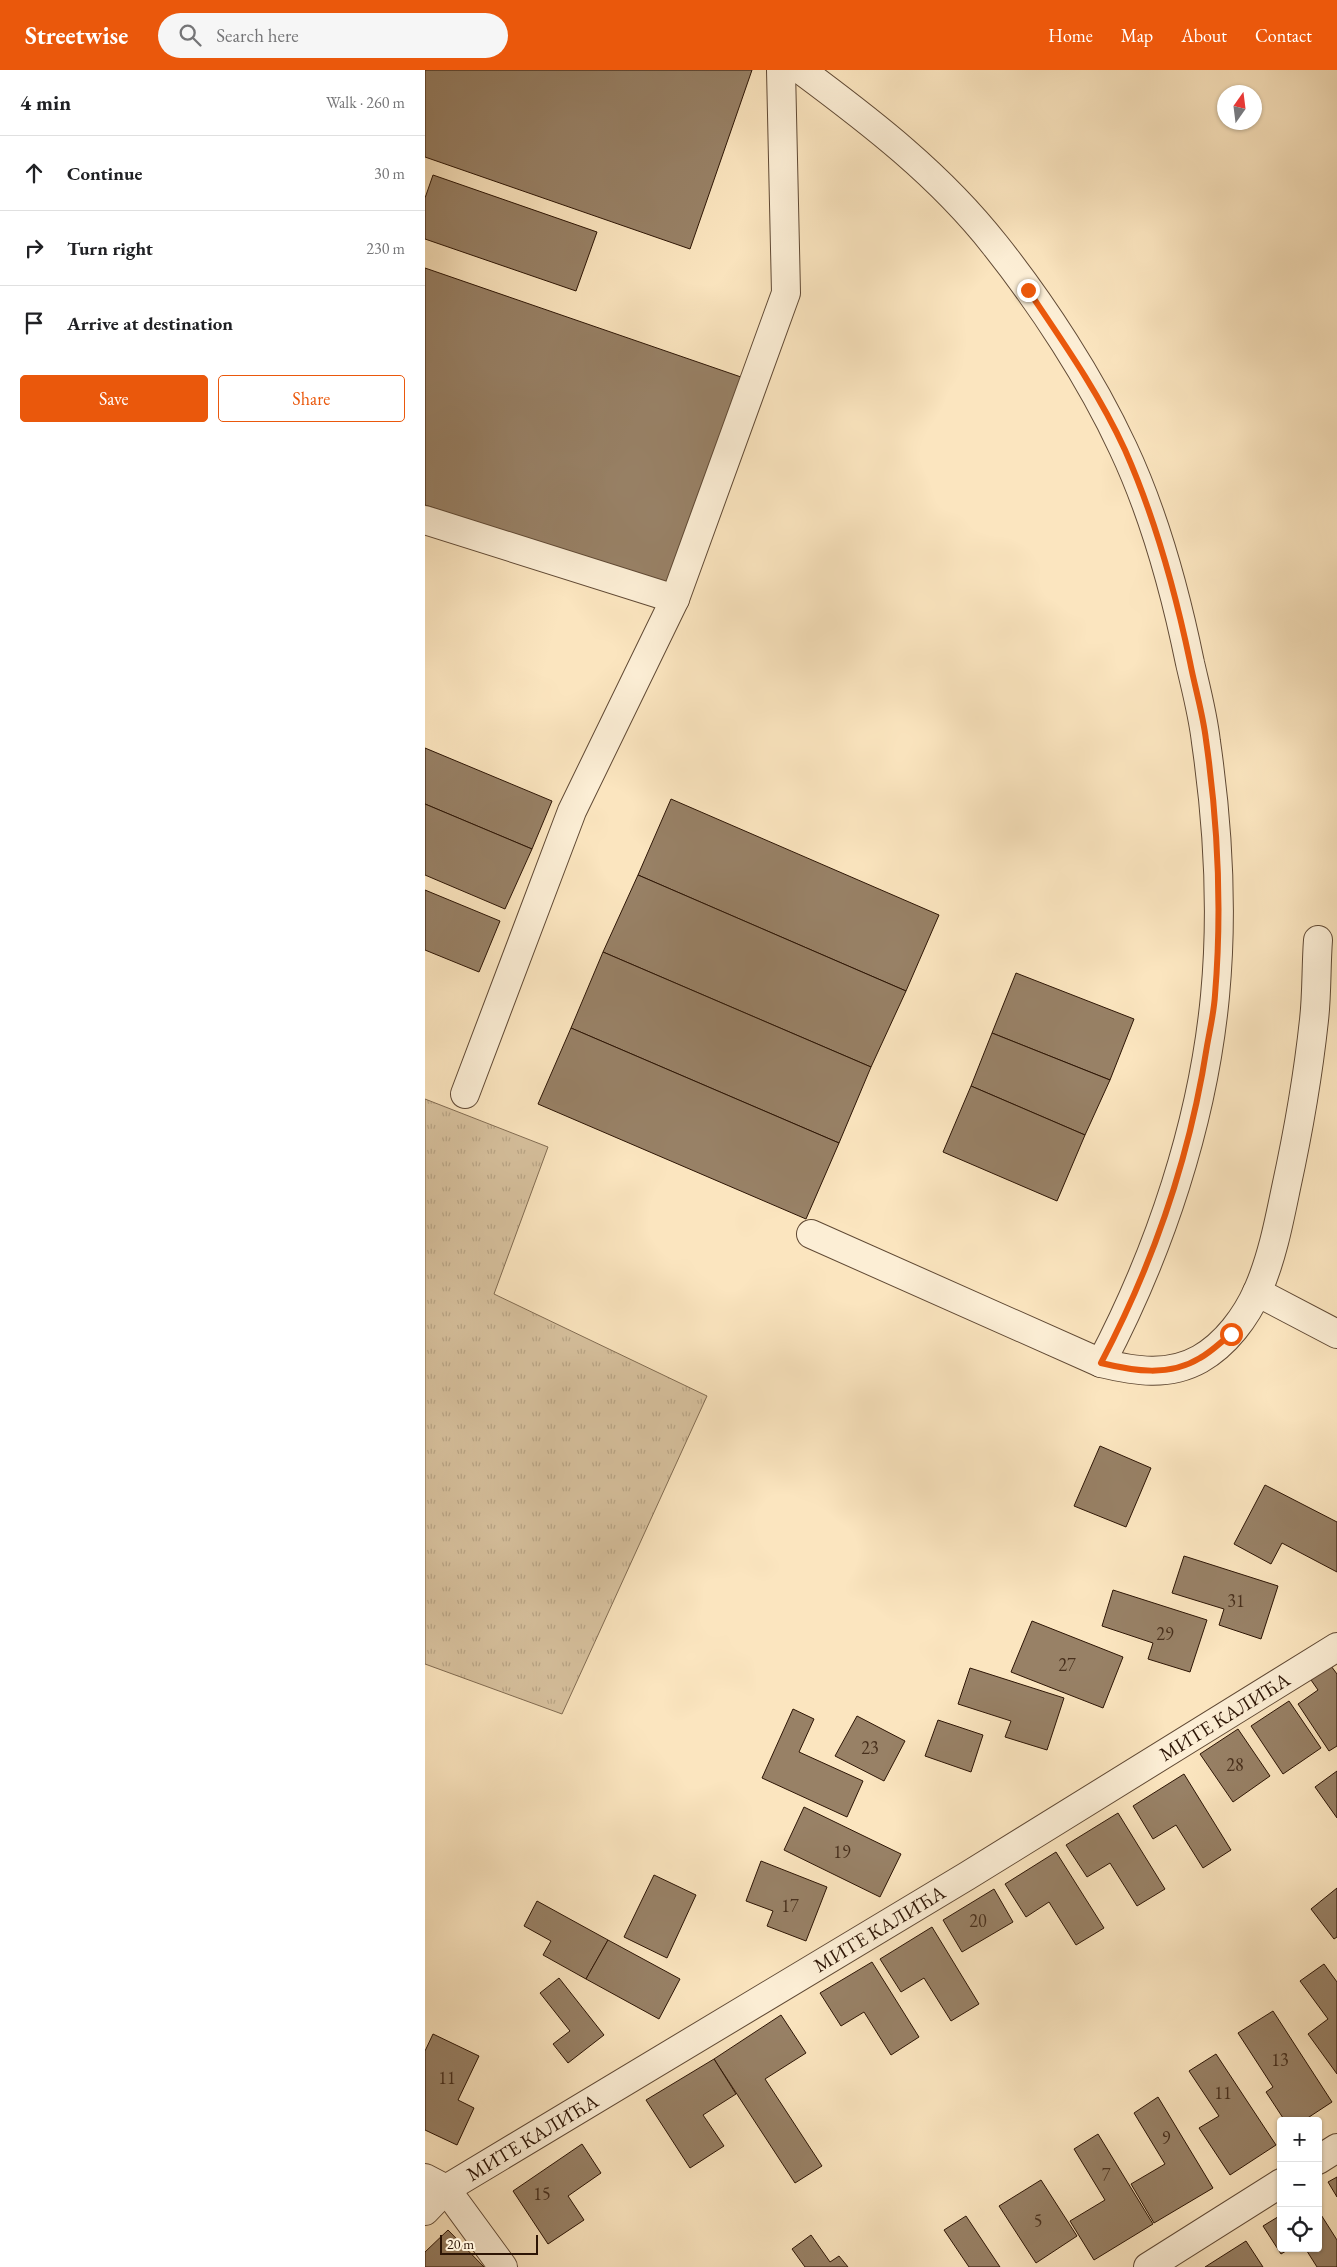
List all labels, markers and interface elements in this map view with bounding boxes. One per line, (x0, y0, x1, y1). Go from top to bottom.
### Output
search box (158, 13, 508, 58)
text: Streetwise (25, 20, 128, 51)
icon: search (176, 21, 204, 49)
text: Search here (216, 23, 299, 48)
text: Home (1048, 24, 1093, 47)
text: Map (1121, 24, 1153, 47)
text: About (1181, 24, 1227, 47)
text: Contact (1255, 24, 1312, 47)
north arrow (1217, 85, 1262, 130)
text: 4 min (20, 89, 71, 116)
text: Walk · 260 m (326, 92, 405, 113)
icon: ahead (20, 159, 48, 187)
text: Continue (67, 161, 142, 186)
text: 30 m (374, 163, 405, 184)
icon: right (20, 234, 48, 262)
text: Turn right (67, 236, 153, 261)
text: 230 m (366, 238, 405, 259)
route end (1017, 279, 1040, 302)
icon: arrive (20, 309, 48, 337)
text: Arrive at destination (67, 311, 233, 336)
button: Save (20, 375, 208, 422)
button: Share (218, 375, 405, 422)
route start (1220, 1323, 1243, 1346)
house number: 31 (1227, 1589, 1245, 1612)
house number: 29 (1156, 1622, 1174, 1645)
house number: 27 (1058, 1653, 1076, 1676)
street label: МИТЕ КАЛИЋА (1154, 1666, 1295, 1767)
house number: 23 (861, 1736, 879, 1759)
house number: 28 (1226, 1753, 1244, 1776)
house number: 19 (833, 1840, 851, 1863)
street label: МИТЕ КАЛИЋА (809, 1879, 950, 1978)
house number: 17 (781, 1894, 799, 1917)
house number: 20 (969, 1909, 987, 1932)
house number: 13 (1271, 2048, 1289, 2071)
house number: 11 (438, 2066, 456, 2089)
house number: 11 (1214, 2081, 1232, 2104)
street label: МИТЕ КАЛИЋА (462, 2088, 603, 2187)
map controls (1277, 2117, 1322, 2252)
button: + (1277, 2117, 1322, 2162)
house number: 9 (1162, 2126, 1171, 2149)
button: − (1277, 2162, 1322, 2207)
house number: 7 (1102, 2163, 1111, 2186)
house number: 15 (533, 2182, 551, 2205)
button: locate (1277, 2207, 1322, 2252)
house number: 5 (1034, 2209, 1042, 2232)
scale bar (440, 2232, 537, 2255)
text: 20 m (447, 2235, 474, 2253)

